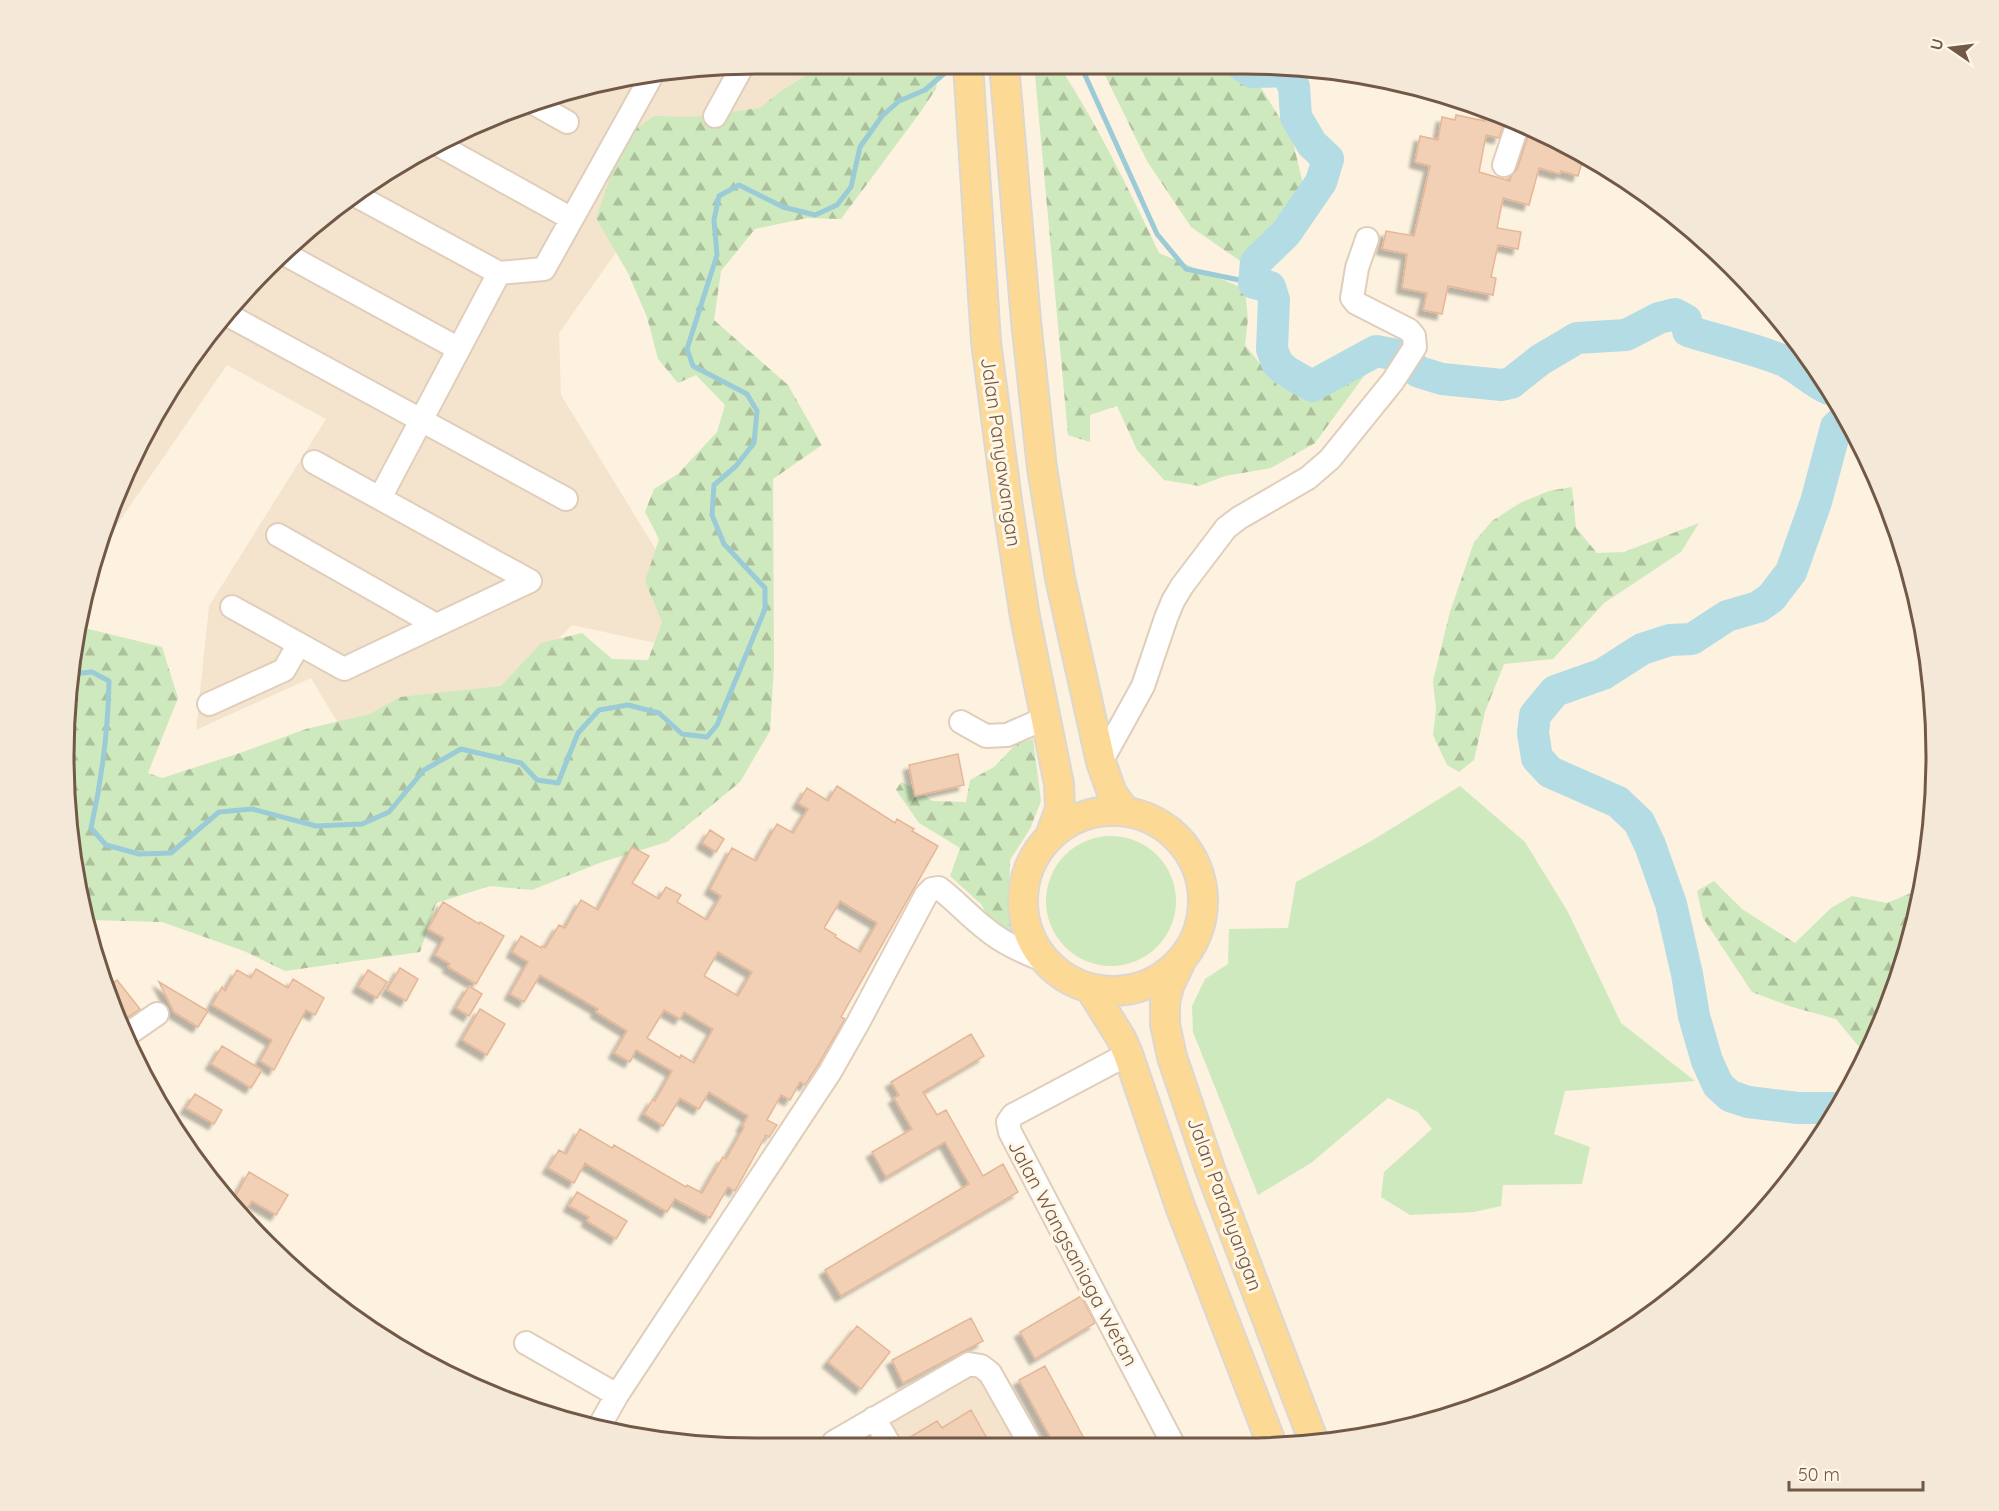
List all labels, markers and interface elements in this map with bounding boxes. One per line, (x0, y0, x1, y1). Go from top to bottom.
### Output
north arrow (1921, 18, 1981, 78)
text: U (1925, 36, 1948, 52)
street label: Jalan Panyawangan (976, 356, 1027, 548)
street label: Jalan Parahyangan (1182, 1113, 1269, 1294)
street label: Jalan Wangsaniaga Wetan (1003, 1135, 1144, 1370)
scale bar (1789, 1454, 1922, 1492)
text: 50 m (1798, 1463, 1840, 1486)

